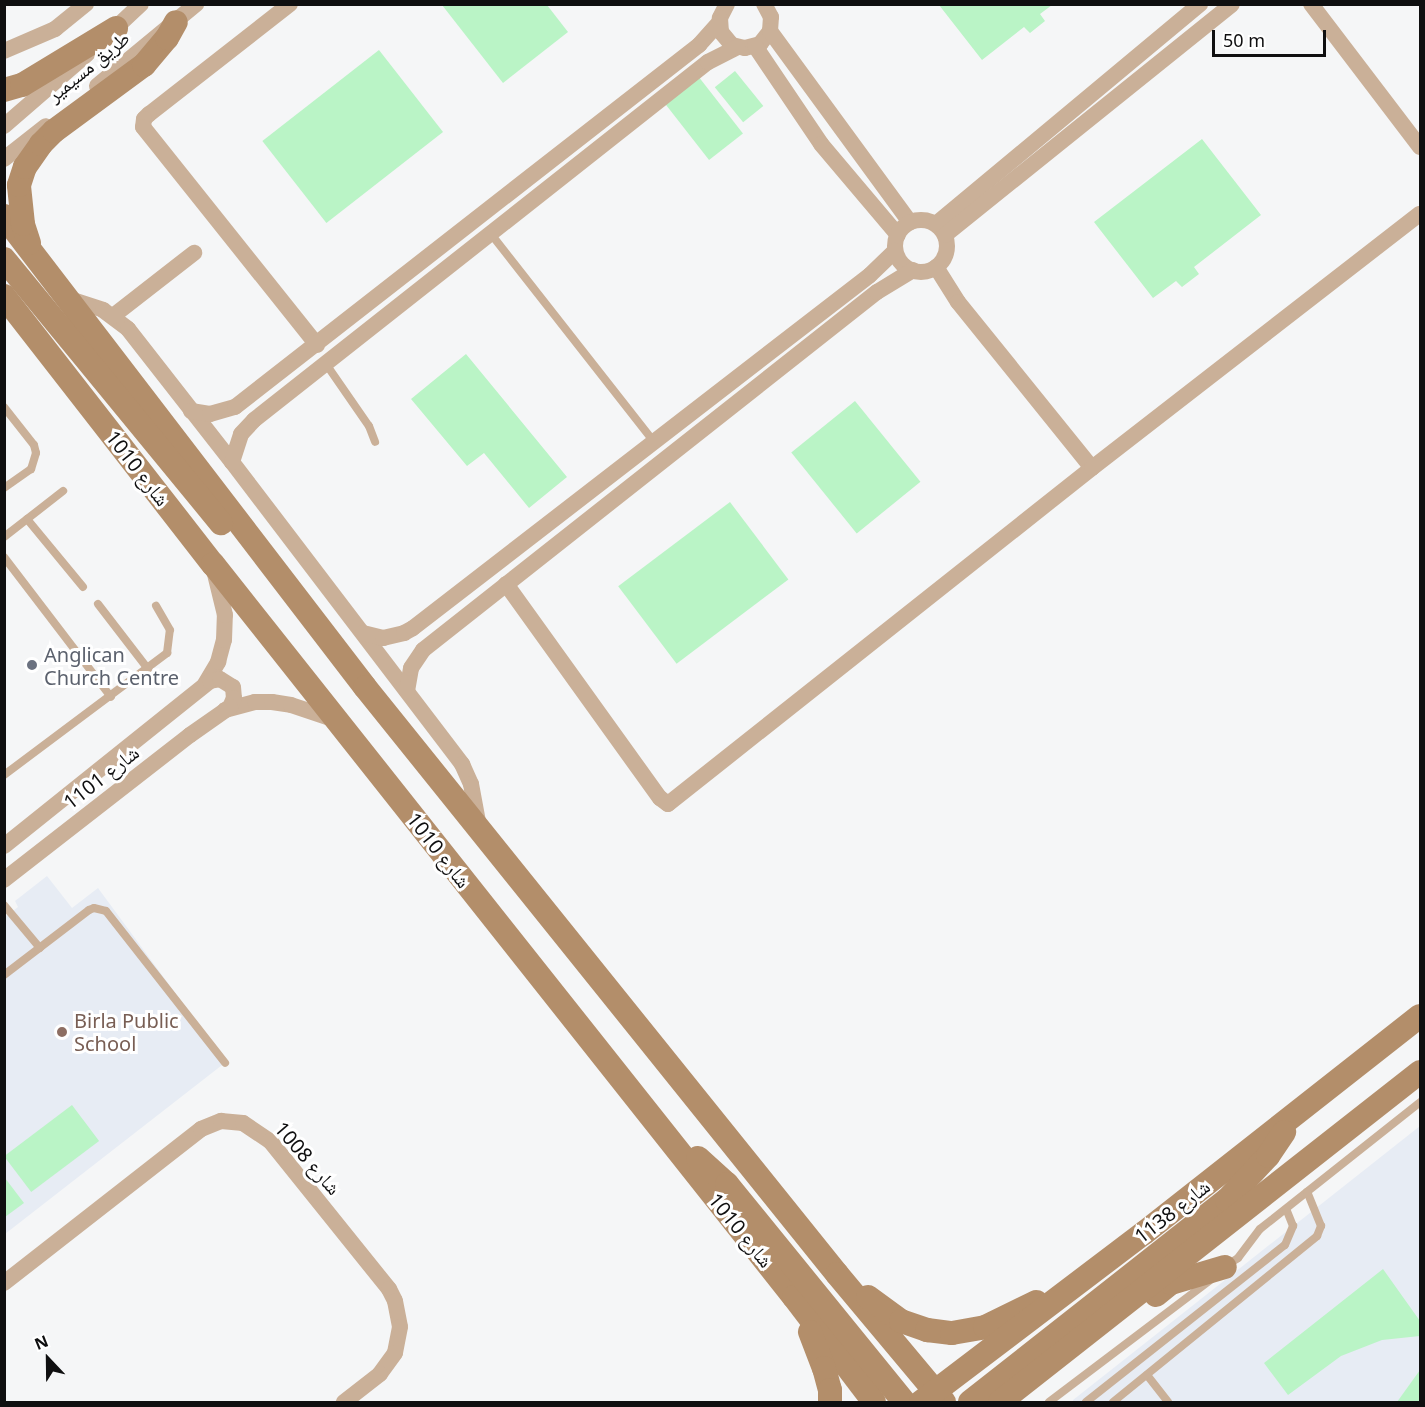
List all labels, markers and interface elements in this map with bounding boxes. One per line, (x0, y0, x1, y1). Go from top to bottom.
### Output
scale bar (1215, 18, 1329, 56)
street label: طريق مسيمير (42, 25, 134, 107)
text: 50 m (1223, 28, 1265, 52)
street label: شارع 1010 (101, 426, 175, 510)
place label: Anglican Church Centre (44, 642, 179, 689)
marker: Anglican Church Centre (25, 658, 39, 672)
street label: شارع 1101 (59, 740, 143, 814)
street label: شارع 1010 (402, 808, 476, 892)
place label: Birla Public School (74, 1008, 179, 1055)
marker: Birla Public School (55, 1025, 69, 1039)
street label: شارع 1008 (270, 1117, 346, 1199)
street label: شارع 1138 (1130, 1174, 1214, 1248)
street label: شارع 1010 (704, 1188, 778, 1272)
north arrow (18, 1329, 78, 1389)
text: N (31, 1330, 51, 1355)

